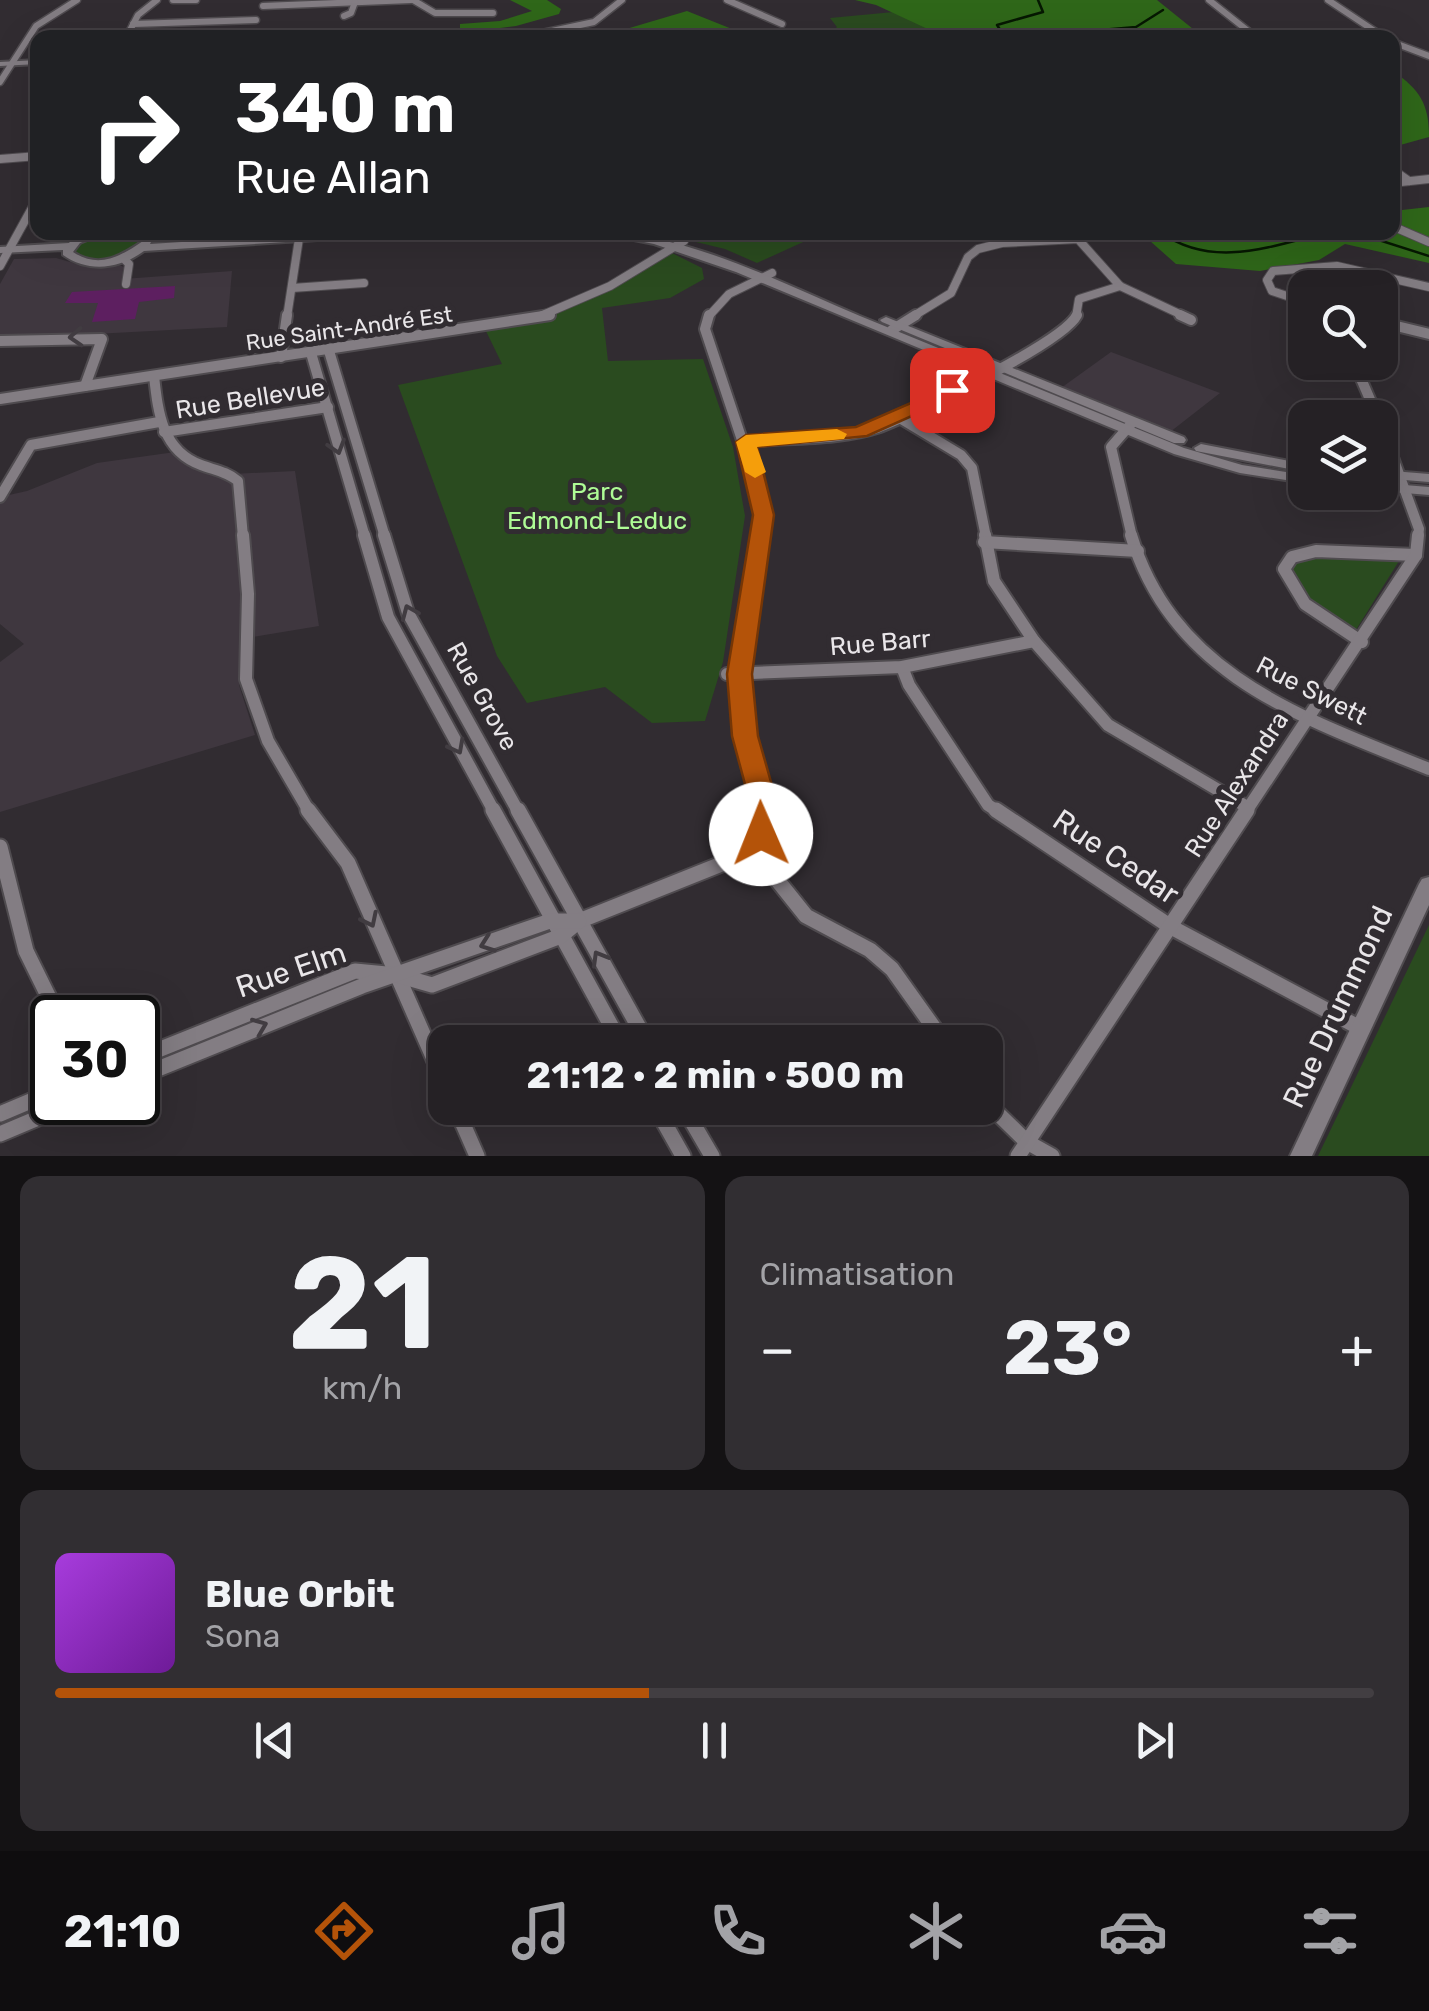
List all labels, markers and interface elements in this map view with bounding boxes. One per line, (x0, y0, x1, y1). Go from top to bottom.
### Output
text: 340 m (235, 67, 456, 150)
icon: right (70, 70, 200, 200)
text: Rue Allan (235, 151, 431, 204)
map controls (1288, 270, 1398, 510)
button: search (1288, 270, 1398, 380)
street label: Rue Saint-André Est (244, 301, 455, 356)
one-way arrow (67, 326, 83, 347)
pin (910, 348, 995, 433)
icon: arrive (925, 363, 980, 418)
street label: Rue Bellevue (173, 372, 327, 425)
button: layers (1288, 400, 1398, 510)
one-way arrow (325, 438, 346, 455)
park label: Parc Edmond-Leduc (507, 477, 687, 535)
one-way arrow (401, 604, 421, 621)
street label: Rue Barr (828, 624, 932, 661)
street label: Rue Grove (441, 637, 524, 755)
street label: Rue Swett (1252, 650, 1372, 731)
street label: Rue Alexandra (1179, 706, 1294, 862)
one-way arrow (445, 737, 465, 755)
position arrow (709, 782, 813, 886)
street label: Rue Cedar (1046, 802, 1186, 913)
street label: Rue Drummond (1275, 900, 1401, 1114)
one-way arrow (358, 909, 378, 927)
one-way arrow (480, 932, 497, 953)
street label: Rue Elm (231, 934, 351, 1006)
one-way arrow (592, 950, 612, 968)
speed limit sign: 30 (30, 995, 160, 1125)
one-way arrow (250, 1018, 268, 1038)
text: 21:12 · 2 min · 500 m (527, 1052, 904, 1098)
text: 21 (288, 1226, 437, 1381)
text: Climatisation (760, 1255, 954, 1293)
text: 23° (1003, 1304, 1132, 1393)
text: − (760, 1317, 795, 1382)
text: + (1340, 1317, 1374, 1382)
text: km/h (322, 1369, 402, 1407)
text: Blue Orbit (205, 1571, 395, 1617)
text: Sona (205, 1617, 280, 1655)
icon: previous (247, 1713, 302, 1768)
icon: pause (687, 1713, 742, 1768)
icon: next (1127, 1713, 1182, 1768)
icon: directions (309, 1896, 379, 1966)
icon: music (506, 1896, 576, 1966)
icon: phone (703, 1896, 773, 1966)
icon: climate (901, 1896, 971, 1966)
icon: car (1098, 1896, 1168, 1966)
icon: filters (1295, 1896, 1365, 1966)
text: 21:10 (64, 1905, 181, 1958)

